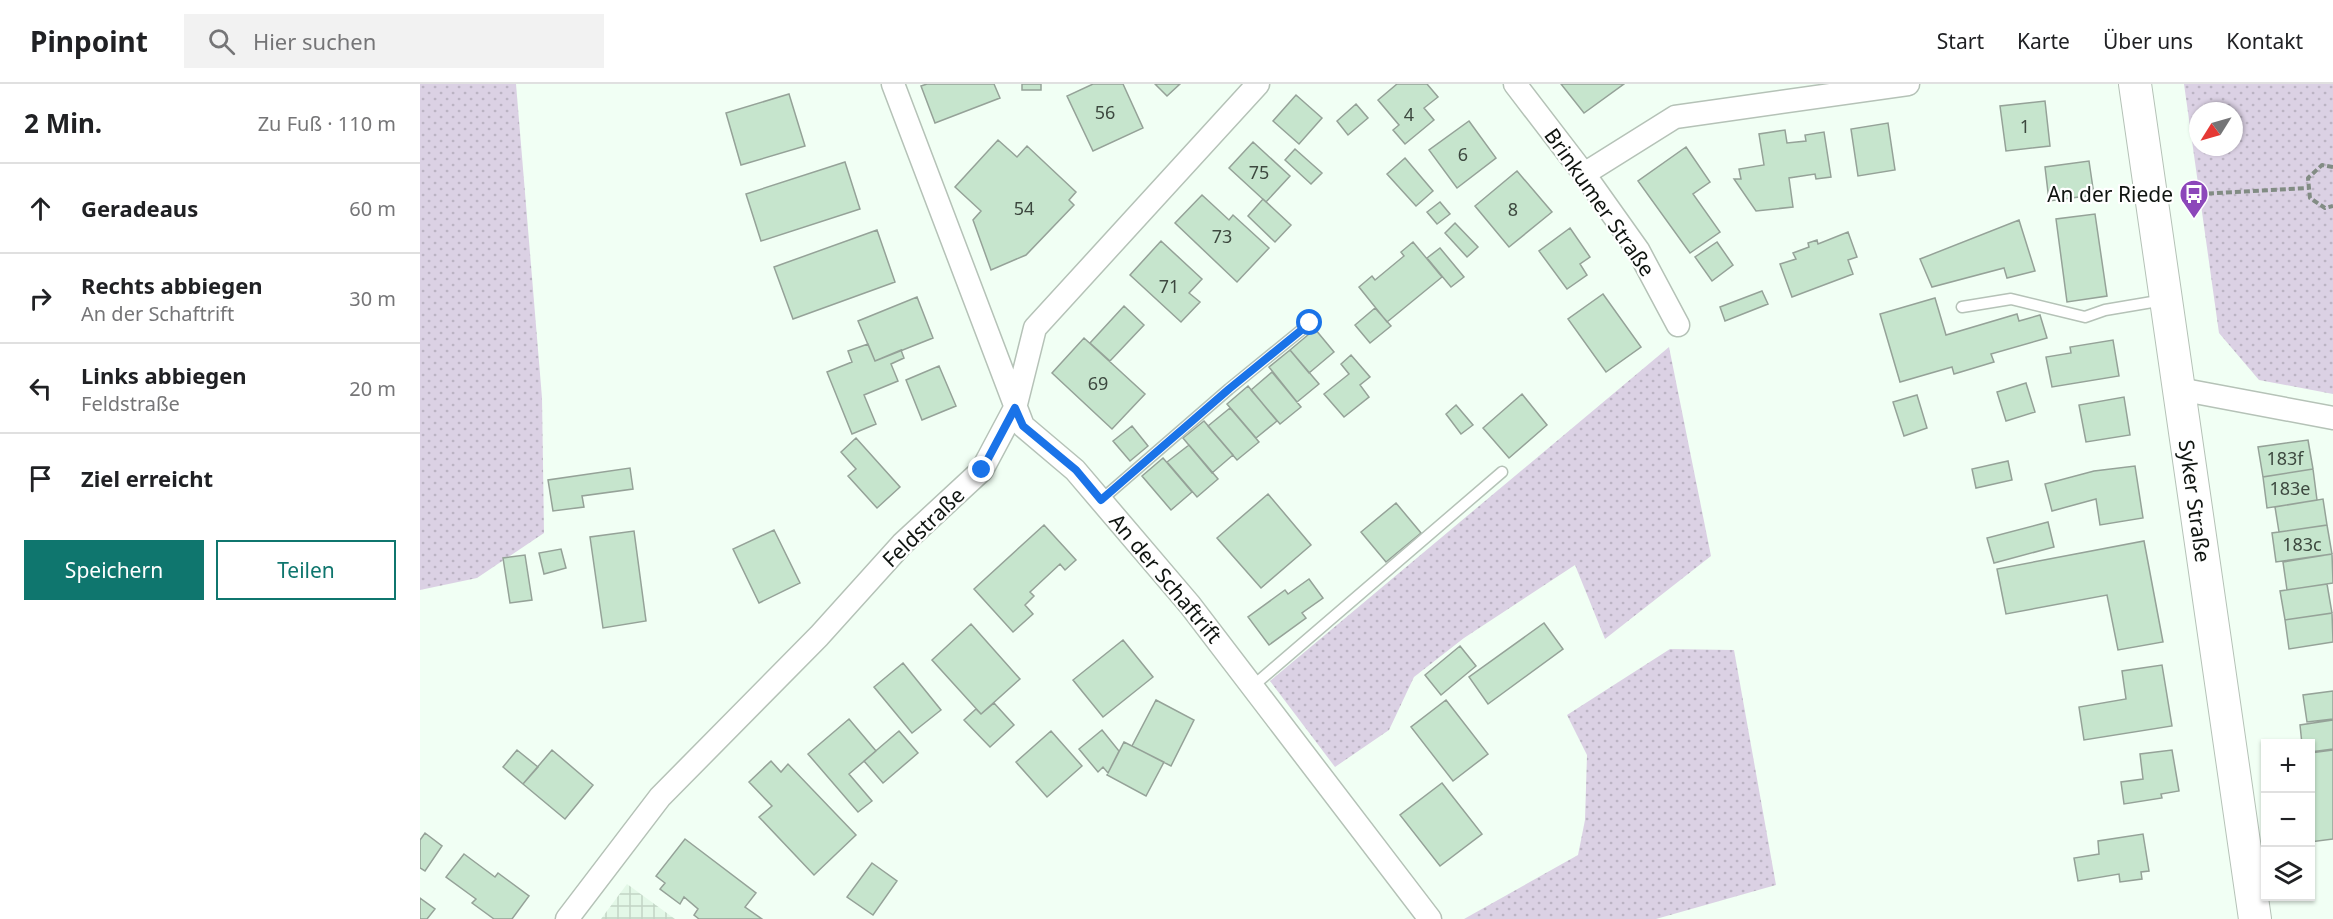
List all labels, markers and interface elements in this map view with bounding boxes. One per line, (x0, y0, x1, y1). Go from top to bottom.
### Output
search box (184, 14, 604, 68)
text: Pinpoint (30, 22, 148, 60)
icon: search (205, 25, 238, 58)
text: Hier suchen (253, 26, 376, 56)
text: Start (1937, 27, 1984, 55)
text: Karte (2017, 27, 2070, 55)
text: Über uns (2103, 27, 2193, 55)
text: Kontakt (2226, 27, 2303, 55)
house number: 56 (1095, 100, 1115, 124)
house number: 4 (1404, 102, 1414, 126)
north arrow (2189, 102, 2243, 156)
text: 2 Min. (24, 105, 102, 141)
text: Zu Fuß · 110 m (258, 110, 396, 137)
house number: 1 (2020, 114, 2030, 138)
street label: Brinkumer Straße (1538, 122, 1662, 282)
house number: 6 (1458, 142, 1468, 166)
house number: 75 (1249, 160, 1269, 184)
bus stop icon: An der Riede (2178, 178, 2210, 220)
place label: An der Riede (2047, 180, 2173, 208)
icon: ahead (24, 192, 57, 225)
text: Geradeaus (81, 193, 198, 223)
text: 60 m (349, 195, 396, 222)
house number: 54 (1014, 196, 1034, 220)
house number: 8 (1508, 197, 1518, 221)
house number: 73 (1212, 224, 1232, 248)
text: Rechts abbiegen (81, 270, 263, 300)
house number: 71 (1159, 274, 1179, 298)
icon: right (24, 282, 57, 315)
text: 30 m (349, 285, 396, 312)
text: An der Schaftrift (81, 300, 234, 327)
route start (1296, 309, 1322, 335)
text: Links abbiegen (81, 360, 247, 390)
house number: 69 (1088, 371, 1108, 395)
icon: left (24, 372, 57, 405)
text: 20 m (349, 375, 396, 402)
text: Feldstraße (81, 390, 180, 417)
street label: Syker Straße (2173, 438, 2217, 564)
house number: 183f (2266, 446, 2304, 470)
route end (968, 456, 994, 482)
icon: arrive (24, 462, 57, 495)
text: Ziel erreicht (81, 463, 213, 493)
house number: 183e (2269, 476, 2311, 500)
street label: Feldstraße (876, 481, 970, 573)
street label: An der Schaftrift (1104, 507, 1229, 649)
house number: 183c (2282, 532, 2322, 556)
button: Speichern (24, 540, 204, 600)
button: Teilen (216, 540, 396, 600)
map controls (2261, 739, 2315, 901)
button: + (2261, 739, 2315, 793)
button: − (2261, 793, 2315, 847)
button: layers (2261, 847, 2315, 901)

